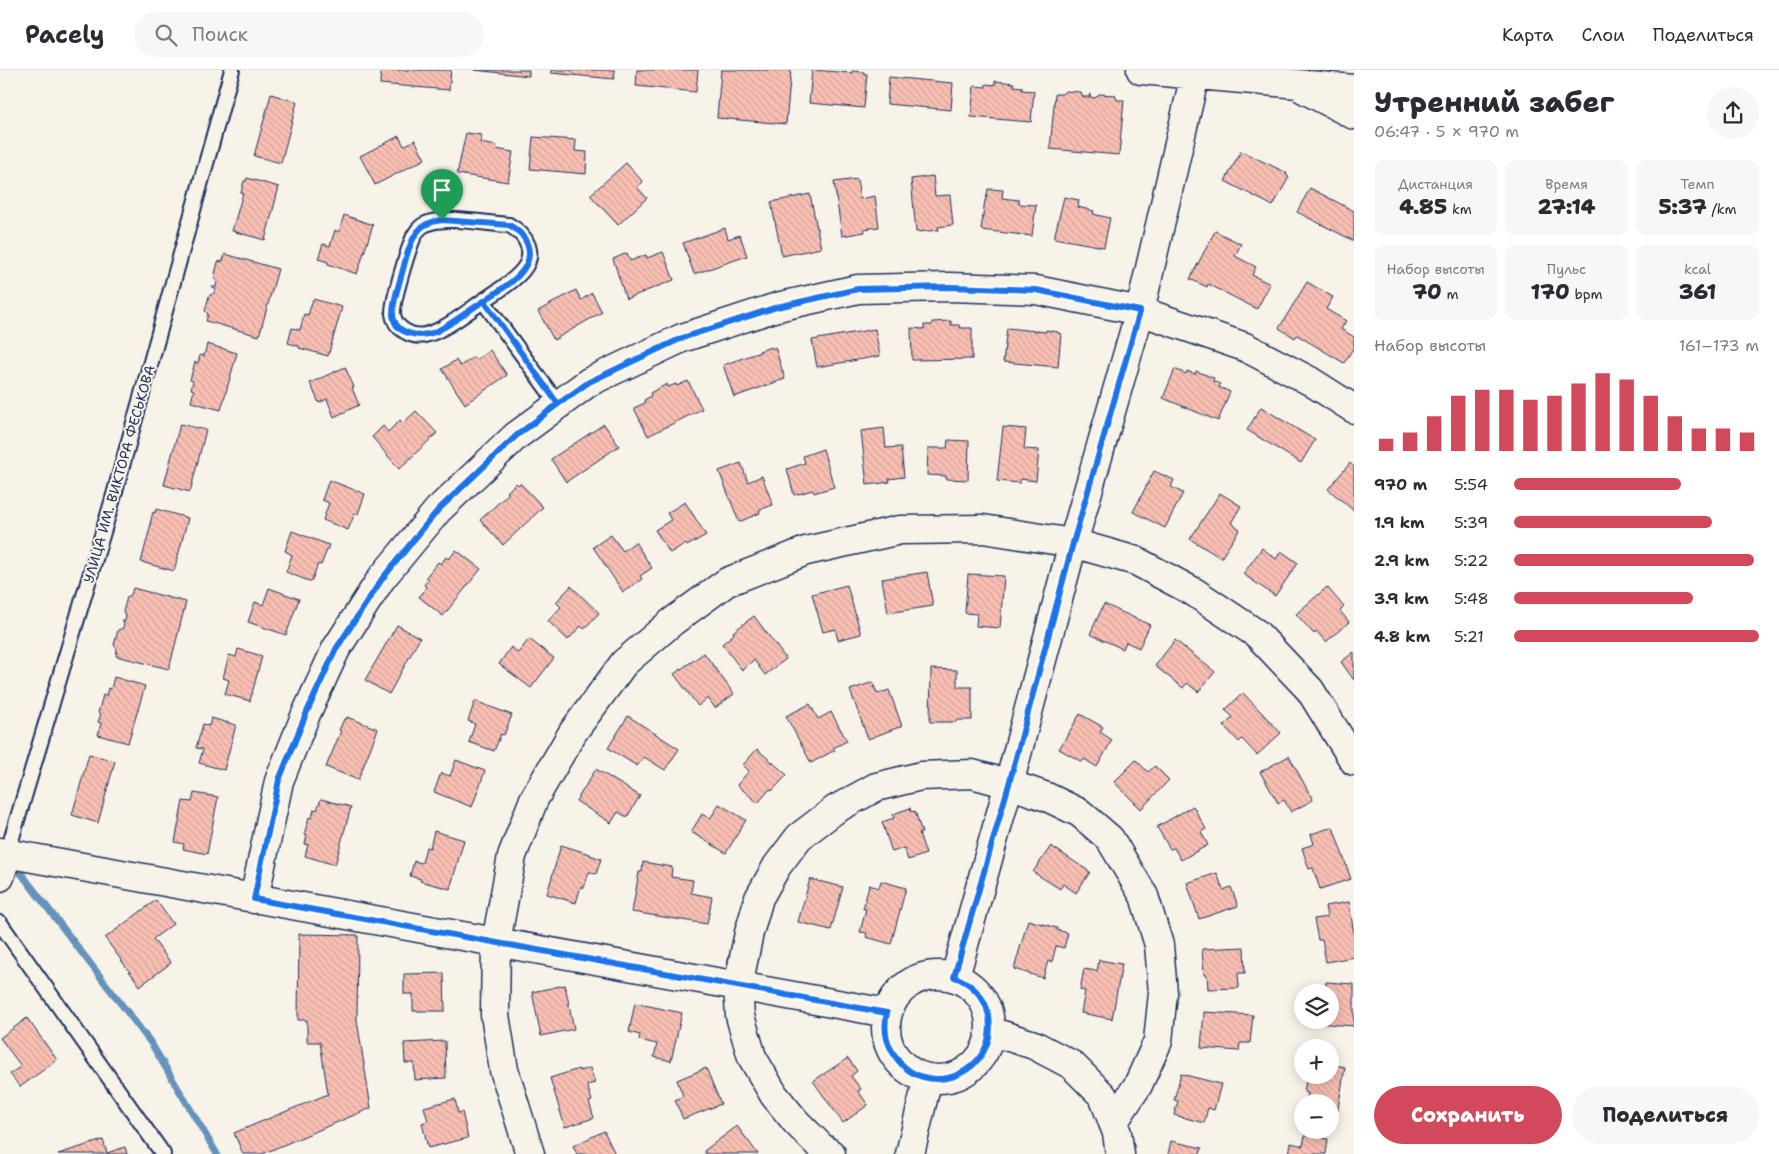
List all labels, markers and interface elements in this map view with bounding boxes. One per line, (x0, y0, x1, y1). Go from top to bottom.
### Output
search box (134, 12, 484, 57)
text: Pacely (25, 19, 104, 51)
icon: search (152, 21, 180, 49)
text: Поиск (192, 22, 248, 47)
text: Карта (1502, 23, 1553, 47)
text: Слои (1581, 23, 1625, 47)
text: Поделиться (1653, 23, 1754, 47)
text: Утренний забег (1374, 83, 1614, 121)
button: share (1707, 87, 1759, 139)
text: 06:47 · 5 × 970 m (1374, 121, 1519, 142)
pin (421, 169, 463, 220)
text: Дистанция (1398, 175, 1473, 193)
text: Время (1545, 175, 1588, 193)
text: Темп (1681, 175, 1714, 193)
icon: arrive (428, 176, 456, 204)
text: 4.85 (1399, 193, 1447, 221)
text: 27:14 (1537, 193, 1596, 221)
text: 5:37 (1658, 193, 1707, 221)
text: km (1447, 200, 1472, 218)
text: /km (1707, 200, 1737, 218)
text: Набор высоты (1386, 260, 1485, 278)
text: Пульс (1547, 260, 1586, 278)
text: kcal (1684, 260, 1711, 278)
text: 70 (1412, 278, 1442, 306)
text: 170 (1530, 278, 1570, 306)
text: 361 (1679, 278, 1716, 306)
text: m (1442, 285, 1459, 303)
text: bpm (1570, 285, 1603, 303)
text: Набор высоты (1374, 335, 1486, 356)
text: 161–173 m (1679, 335, 1759, 356)
street label: УЛИЦА ИМ. ВИКТОРА ФЕСЬКОВА (79, 363, 159, 585)
text: 970 m (1374, 474, 1427, 495)
text: 5:54 (1454, 474, 1488, 495)
text: 1.9 km (1374, 512, 1425, 533)
text: 5:39 (1454, 512, 1488, 533)
text: 2.9 km (1374, 550, 1429, 571)
text: 5:22 (1454, 550, 1488, 571)
text: 3.9 km (1374, 588, 1429, 609)
text: 5:48 (1454, 588, 1489, 609)
text: 4.8 km (1374, 626, 1430, 647)
text: 5:21 (1454, 626, 1484, 647)
map controls (1294, 984, 1339, 1139)
button: layers (1294, 984, 1339, 1029)
button: + (1294, 1039, 1339, 1084)
button: Сохранить (1374, 1086, 1562, 1144)
button: Поделиться (1572, 1086, 1759, 1144)
button: − (1294, 1094, 1339, 1139)

